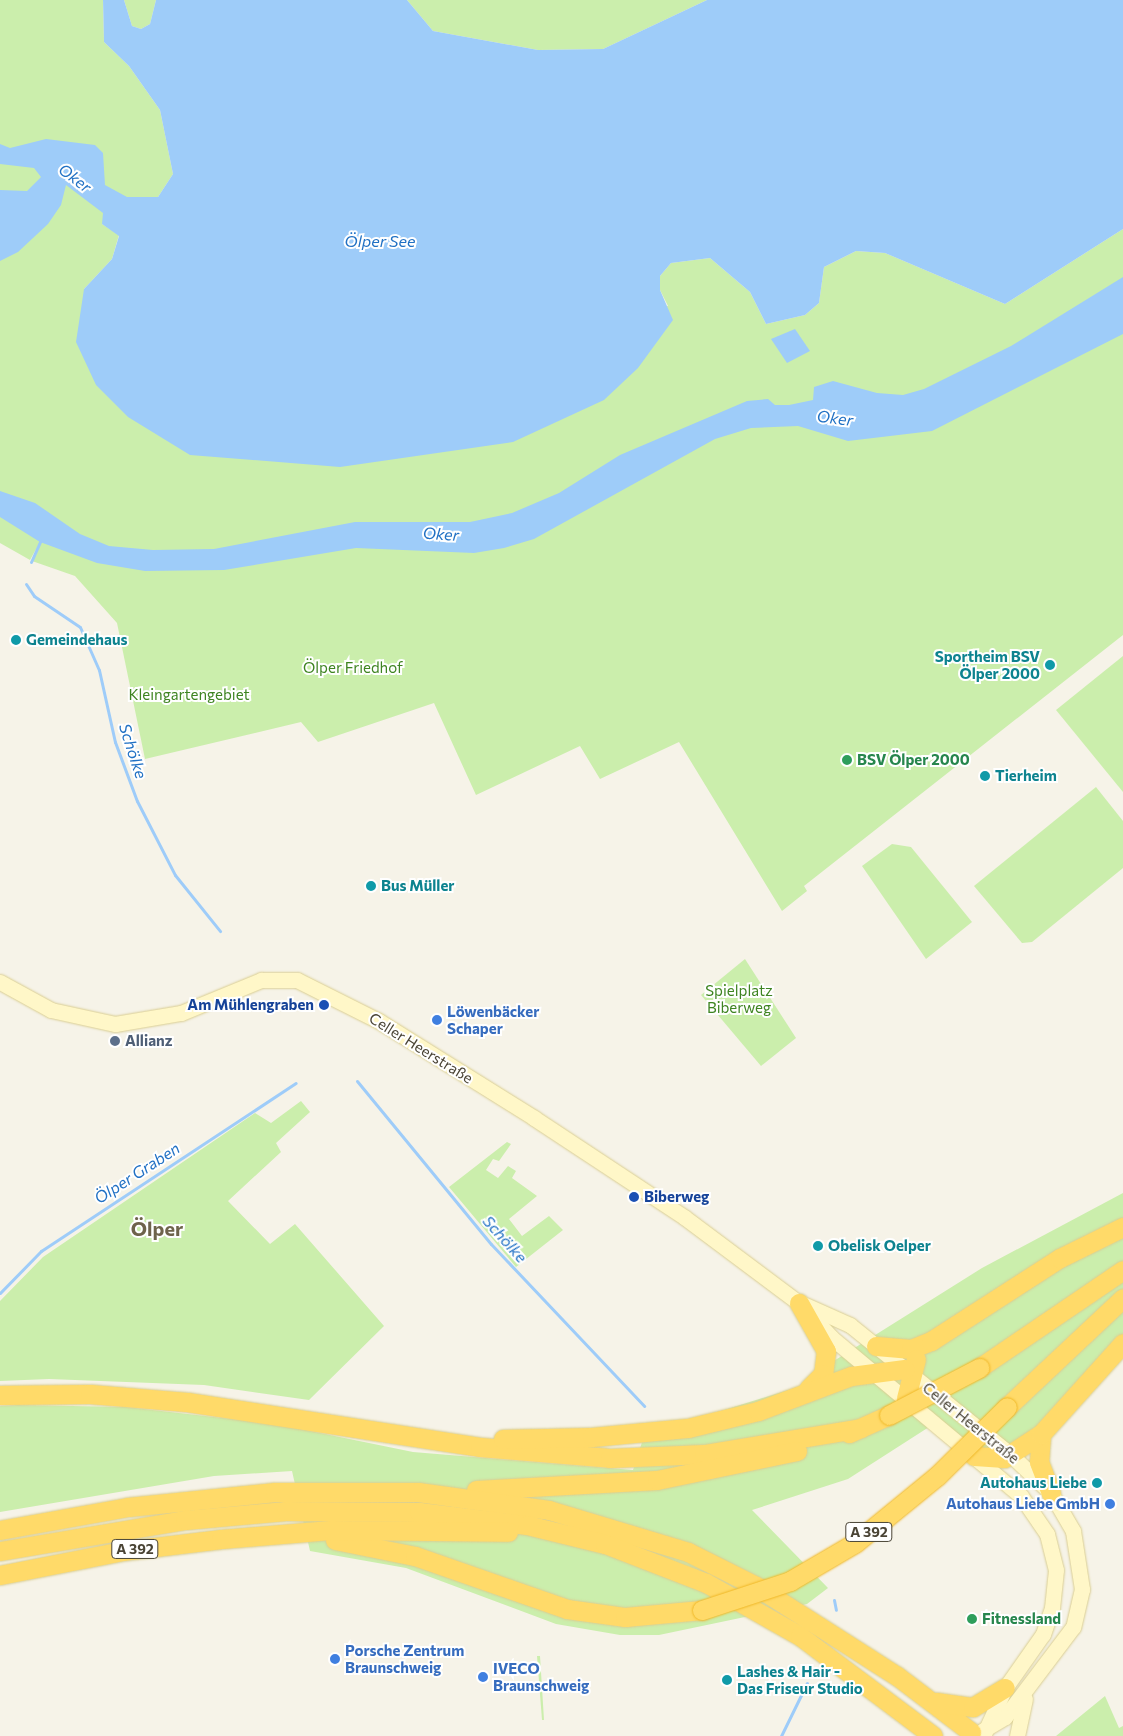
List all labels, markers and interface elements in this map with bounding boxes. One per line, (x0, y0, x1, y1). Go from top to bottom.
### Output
water label: Oker (55, 159, 95, 197)
water label: Ölper See (345, 231, 415, 251)
water label: Oker (816, 406, 854, 430)
water label: Oker (422, 523, 460, 545)
place label: Gemeindehaus (26, 631, 127, 649)
marker: Gemeindehaus (10, 634, 22, 646)
place label: Sportheim BSV Ölper 2000 (935, 647, 1040, 682)
park label: Ölper Friedhof (303, 659, 403, 677)
marker: Sportheim BSV Ölper 2000 (1044, 659, 1056, 671)
park label: Kleingartengebiet (128, 686, 250, 704)
water label: Schölke (115, 721, 151, 781)
place label: BSV Ölper 2000 (857, 751, 970, 769)
marker: BSV Ölper 2000 (841, 754, 853, 766)
place label: Tierheim (995, 767, 1057, 785)
marker: Tierheim (979, 770, 991, 782)
place label: Bus Müller (381, 877, 455, 895)
marker: Bus Müller (365, 880, 377, 892)
park label: Spielplatz Biberweg (705, 981, 773, 1016)
place label: Am Mühlengraben (187, 996, 314, 1014)
marker: Am Mühlengraben (318, 999, 330, 1011)
place label: Löwenbäcker Schaper (447, 1002, 539, 1037)
street label: Celler Heerstraße (366, 1009, 476, 1087)
marker: Löwenbäcker Schaper (431, 1014, 443, 1026)
place label: Allianz (125, 1032, 172, 1050)
marker: Allianz (109, 1035, 121, 1047)
water label: Ölper Graben (91, 1138, 183, 1208)
place label: Biberweg (644, 1188, 709, 1206)
marker: Biberweg (628, 1191, 640, 1203)
water label: Schölke (479, 1211, 531, 1267)
district label: Ölper (131, 1216, 183, 1240)
place label: Obelisk Oelper (828, 1237, 931, 1255)
marker: Obelisk Oelper (812, 1240, 824, 1252)
street label: Celler Heerstraße (919, 1379, 1023, 1467)
place label: Autohaus Liebe (980, 1474, 1087, 1492)
marker: Autohaus Liebe (1091, 1477, 1103, 1489)
place label: Autohaus Liebe GmbH (946, 1495, 1100, 1513)
marker: Autohaus Liebe GmbH (1104, 1498, 1116, 1510)
road number: A 392 (845, 1520, 893, 1544)
road number: A 392 (111, 1538, 159, 1560)
place label: Fitnessland (982, 1610, 1061, 1628)
marker: Fitnessland (966, 1613, 978, 1625)
place label: Porsche Zentrum Braunschweig (345, 1641, 464, 1676)
marker: Porsche Zentrum Braunschweig (329, 1653, 341, 1665)
place label: IVECO Braunschweig (493, 1659, 589, 1694)
place label: Lashes & Hair - Das Friseur Studio (737, 1662, 863, 1697)
marker: IVECO Braunschweig (477, 1671, 489, 1683)
marker: Lashes & Hair - Das Friseur Studio (721, 1674, 733, 1686)

